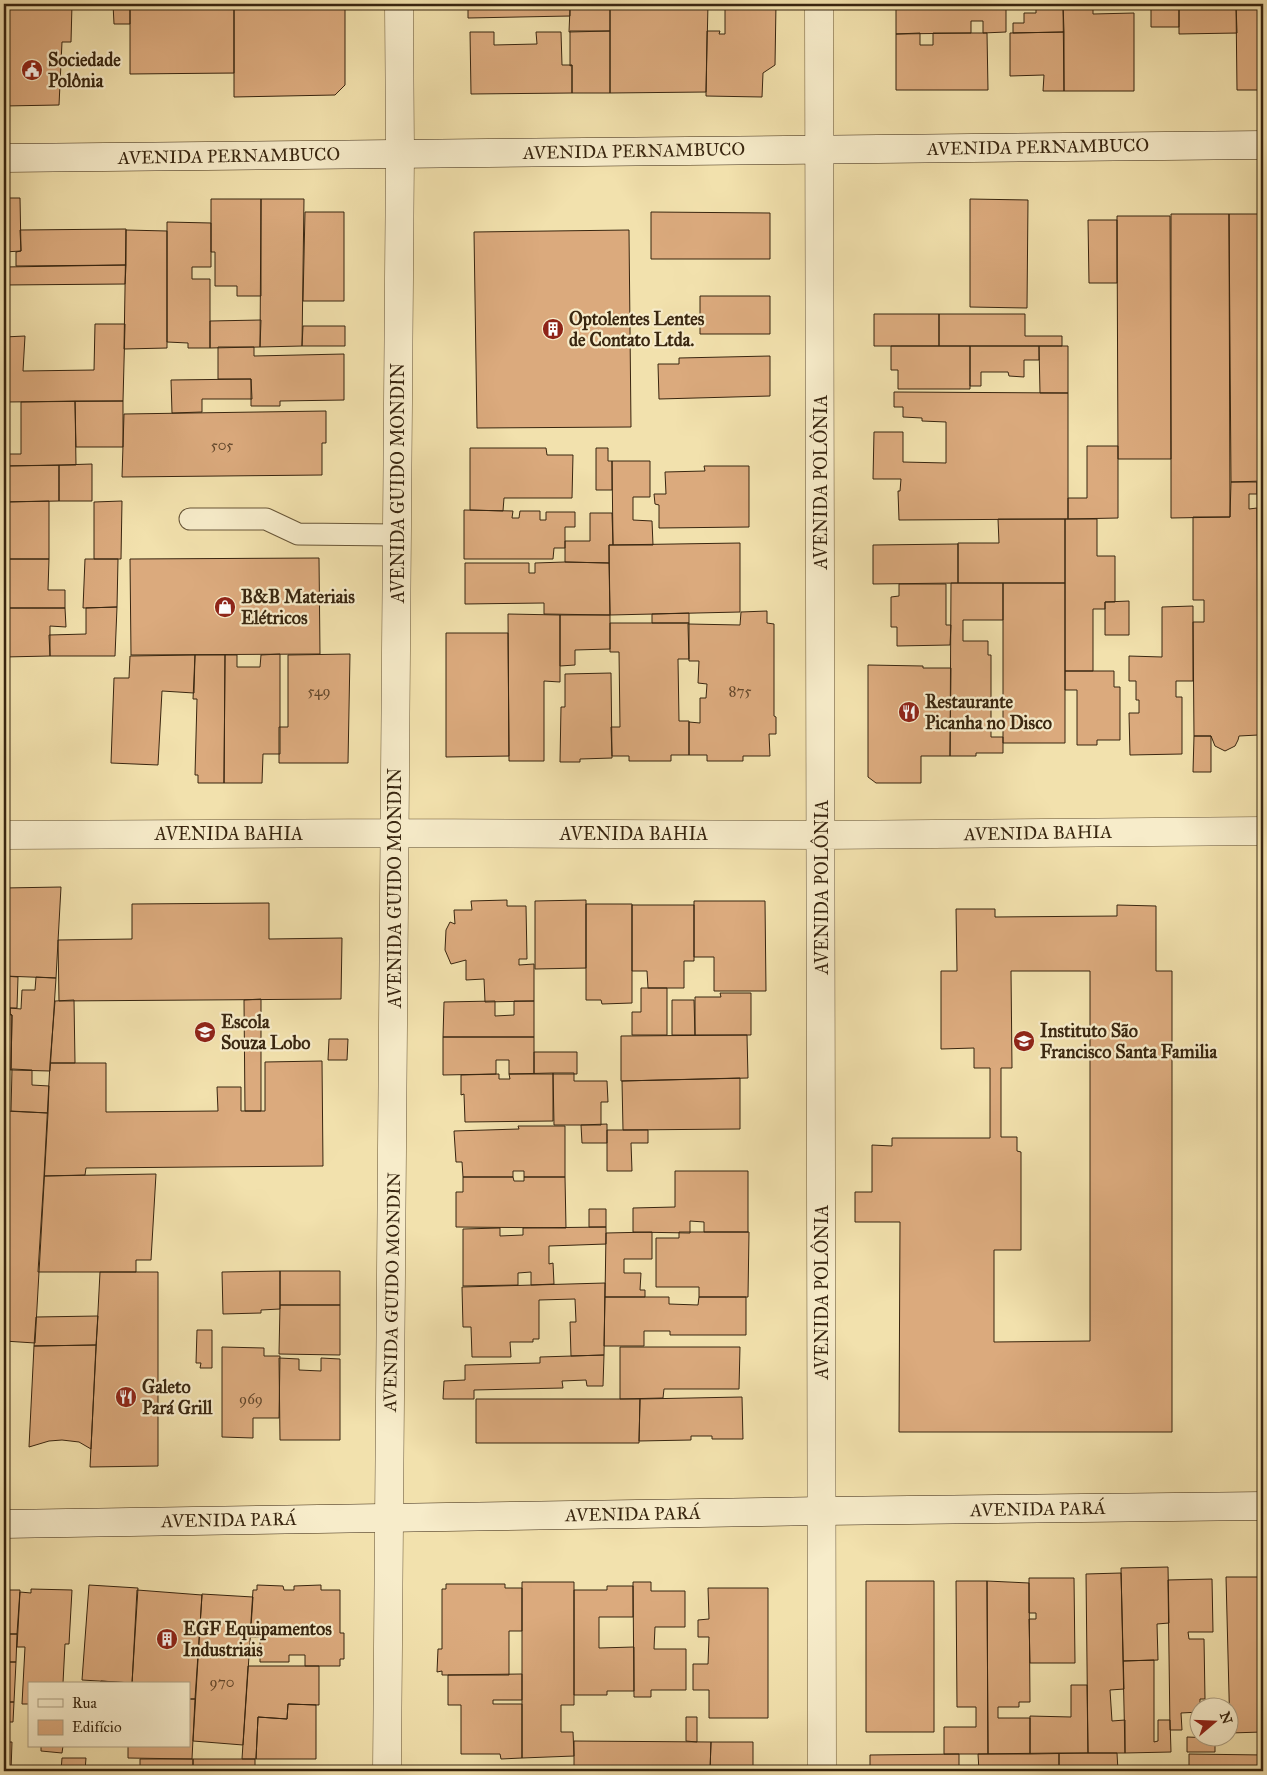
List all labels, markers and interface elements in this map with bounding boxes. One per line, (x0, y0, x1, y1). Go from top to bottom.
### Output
place label: Sociedade Polônia (48, 49, 121, 92)
public building icon: Sociedade Polônia (20, 58, 44, 82)
street label: AVENIDA PERNAMBUCO (926, 134, 1149, 160)
street label: AVENIDA PERNAMBUCO (522, 138, 745, 164)
street label: AVENIDA PERNAMBUCO (117, 143, 340, 169)
place label: Optolentes Lentes de Contato Ltda. (569, 308, 705, 351)
building icon: Optolentes Lentes de Contato Ltda. (541, 317, 565, 341)
street label: AVENIDA GUIDO MONDIN (387, 363, 409, 604)
street label: AVENIDA POLÔNIA (809, 395, 832, 570)
house number: 505 (211, 436, 233, 454)
place label: B&B Materiais Elétricos (241, 586, 355, 629)
shop icon: B&B Materiais Elétricos (213, 595, 237, 619)
house number: 549 (308, 682, 331, 700)
house number: 875 (729, 682, 751, 700)
place label: Restaurante Picanha no Disco (925, 691, 1052, 734)
restaurant icon: Restaurante Picanha no Disco (897, 700, 921, 724)
street label: AVENIDA GUIDO MONDIN (384, 768, 406, 1009)
street label: AVENIDA POLÔNIA (810, 800, 833, 975)
street label: AVENIDA BAHIA (963, 821, 1112, 845)
street label: AVENIDA BAHIA (154, 823, 303, 845)
street label: AVENIDA BAHIA (559, 823, 708, 845)
place label: Escola Souza Lobo (221, 1011, 310, 1054)
school or university icon: Escola Souza Lobo (193, 1020, 217, 1044)
place label: Instituto São Francisco Santa Familia (1040, 1020, 1218, 1063)
school or university icon: Instituto São Francisco Santa Familia (1012, 1029, 1036, 1053)
street label: AVENIDA GUIDO MONDIN (379, 1172, 405, 1413)
street label: AVENIDA POLÔNIA (810, 1205, 833, 1380)
place label: Galeto Pará Grill (142, 1376, 214, 1419)
restaurant icon: Galeto Pará Grill (114, 1385, 138, 1409)
house number: 969 (239, 1390, 263, 1408)
street label: AVENIDA PARÁ (969, 1495, 1106, 1521)
street label: AVENIDA PARÁ (564, 1500, 701, 1526)
street label: AVENIDA PARÁ (160, 1506, 297, 1532)
place label: EGF Equipamentos Industriais (183, 1618, 332, 1661)
building icon: EGF Equipamentos Industriais (155, 1627, 179, 1651)
house number: 970 (210, 1673, 234, 1691)
legend (28, 1682, 190, 1748)
text: Rua (72, 1694, 97, 1712)
north arrow (1190, 1698, 1240, 1748)
text: N (1216, 1710, 1236, 1726)
text: Edifício (72, 1718, 122, 1736)

